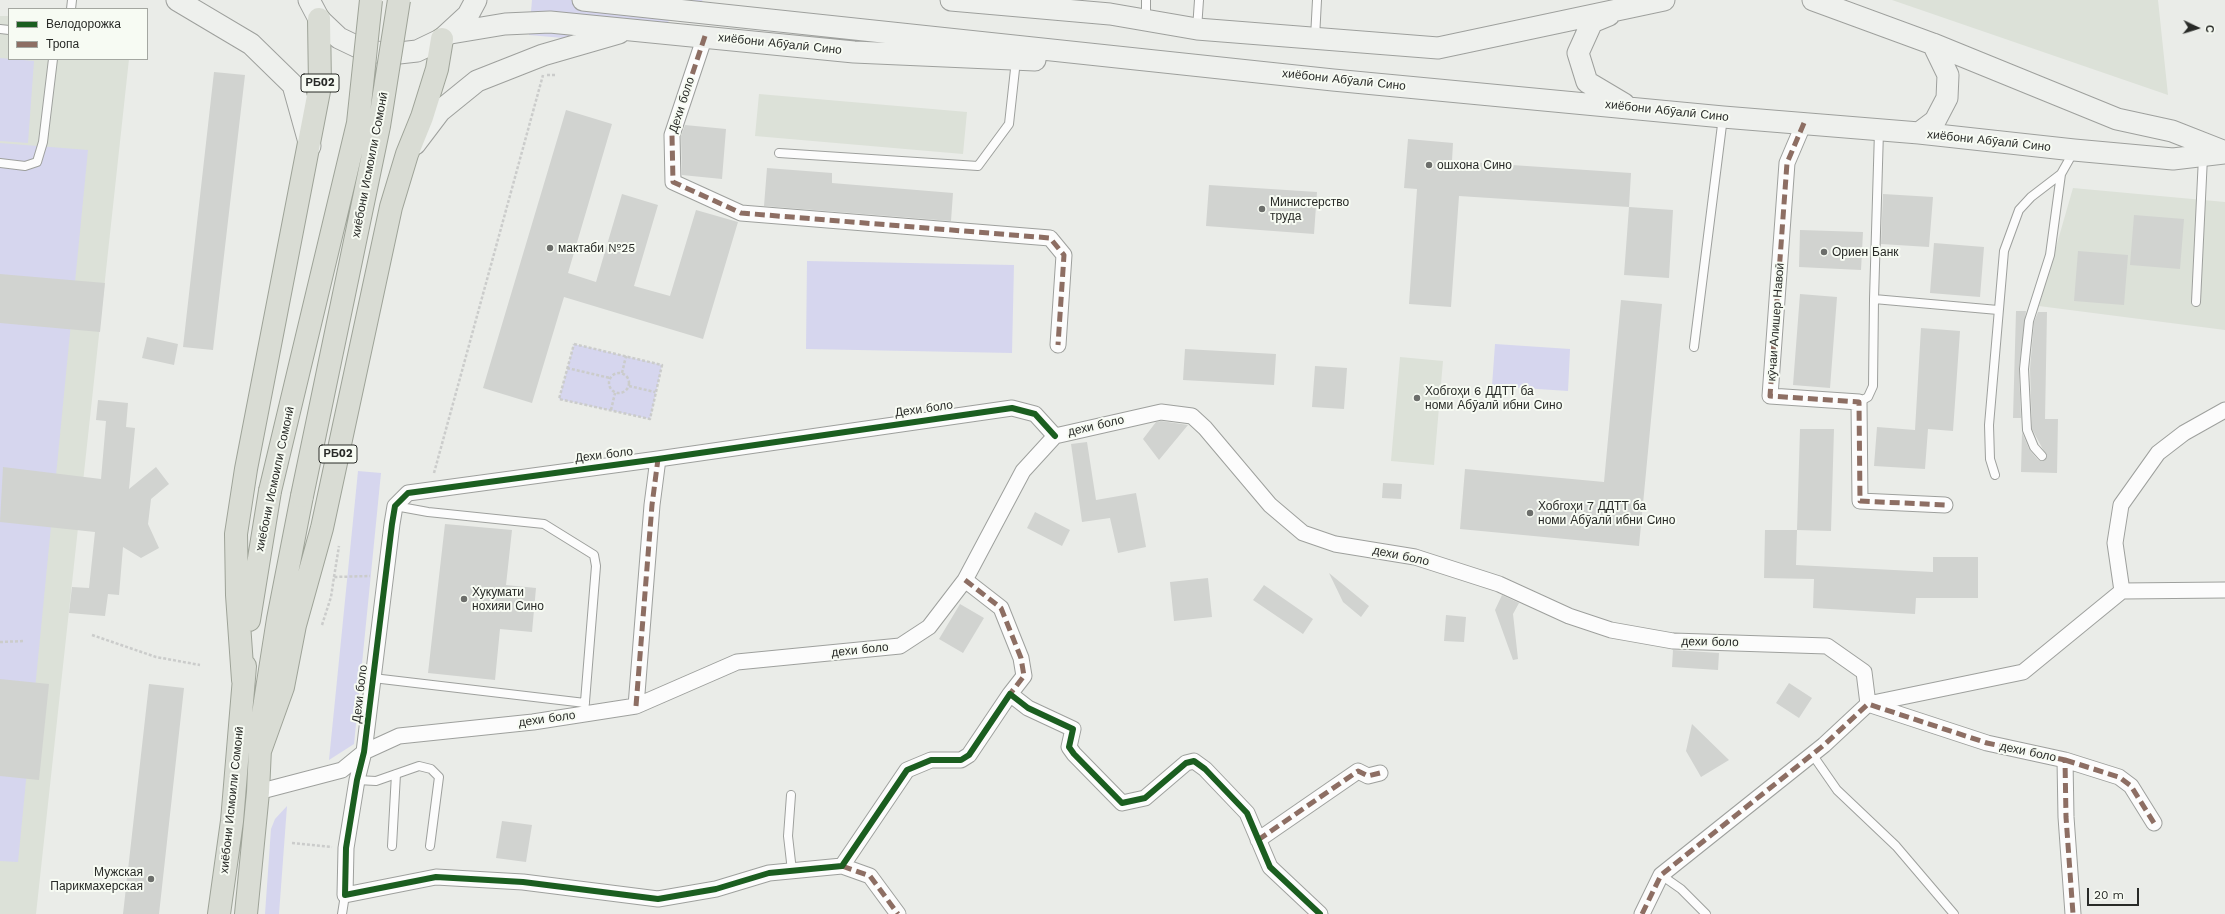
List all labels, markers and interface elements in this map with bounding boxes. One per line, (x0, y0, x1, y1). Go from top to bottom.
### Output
legend (8, 8, 148, 60)
north arrow (2177, 8, 2217, 48)
text: Велодорожка (46, 17, 121, 31)
text: С (2203, 24, 2216, 33)
street label: хиёбони Абӯалӣ Сино (717, 30, 843, 58)
text: Тропа (46, 37, 79, 51)
street label: хиёбони Абӯалӣ Сино (1281, 66, 1407, 94)
road number: РБ02 (301, 74, 339, 92)
street label: Дехи боло (666, 75, 698, 135)
street label: хиёбони Исмоили Сомонӣ (349, 91, 391, 239)
street label: хиёбони Абӯалӣ Сино (1604, 97, 1730, 125)
street label: хиёбони Абӯалӣ Сино (1926, 127, 2052, 155)
place label: ошхона Сино (1437, 158, 1512, 172)
marker: ошхона Сино (1424, 160, 1434, 170)
place label: Министерство труда (1270, 195, 1349, 223)
marker: Министерство труда (1257, 204, 1267, 214)
place label: мактаби №25 (558, 241, 635, 255)
marker: мактаби №25 (545, 243, 555, 253)
place label: Ориен Банк (1832, 245, 1899, 259)
marker: Ориен Банк (1819, 247, 1829, 257)
street label: кӯчаи Алишер Навоӣ (1765, 262, 1787, 382)
place label: Хобгоҳи 6 ДДТТ ба номи Абӯалӣ ибни Сино (1425, 384, 1562, 412)
marker: Хобгоҳи 6 ДДТТ ба номи Абӯалӣ ибни Сино (1412, 393, 1422, 403)
street label: Дехи боло (894, 398, 954, 420)
street label: хиёбони Исмоили Сомонӣ (253, 405, 297, 553)
street label: дехи боло (1066, 413, 1126, 439)
street label: Дехи боло (574, 444, 634, 466)
road number: РБ02 (319, 445, 357, 463)
place label: Хобгоҳи 7 ДДТТ ба номи Абӯалӣ ибни Сино (1538, 499, 1675, 527)
marker: Хобгоҳи 7 ДДТТ ба номи Абӯалӣ ибни Сино (1525, 508, 1535, 518)
street label: дехи боло (1371, 543, 1431, 569)
place label: Хукумати нохияи Сино (472, 585, 544, 613)
marker: Хукумати нохияи Сино (459, 594, 469, 604)
street label: дехи боло (1681, 634, 1739, 650)
street label: дехи боло (831, 640, 889, 660)
street label: Дехи боло (349, 664, 371, 724)
street label: дехи боло (518, 708, 576, 730)
street label: хиёбони Исмоили Сомонӣ (217, 726, 247, 874)
street label: дехи боло (1998, 739, 2058, 765)
place label: Мужская Парикмахерская (50, 865, 143, 893)
marker: Мужская Парикмахерская (146, 874, 156, 884)
scale bar (2089, 880, 2141, 906)
text: 20 m (2094, 888, 2124, 902)

